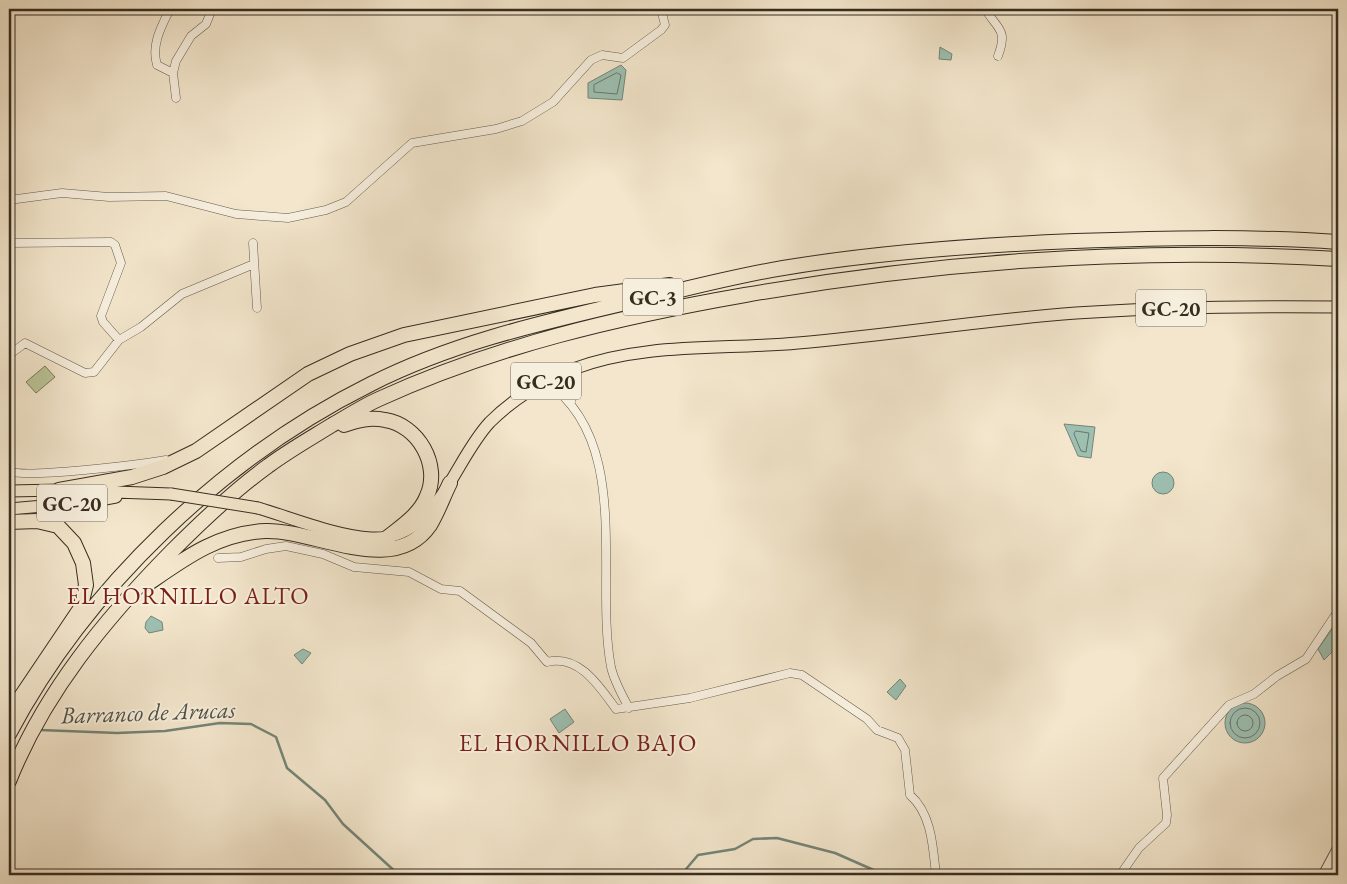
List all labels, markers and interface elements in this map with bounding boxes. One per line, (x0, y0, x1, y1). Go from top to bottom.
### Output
road number: GC-3 (623, 278, 683, 316)
road number: GC-20 (1136, 290, 1206, 326)
road number: GC-20 (511, 362, 581, 400)
road number: GC-20 (37, 484, 107, 522)
district label: EL HORNILLO ALTO (66, 580, 310, 611)
water label: Barranco de Arucas (59, 693, 236, 731)
district label: EL HORNILLO BAJO (459, 727, 697, 758)

